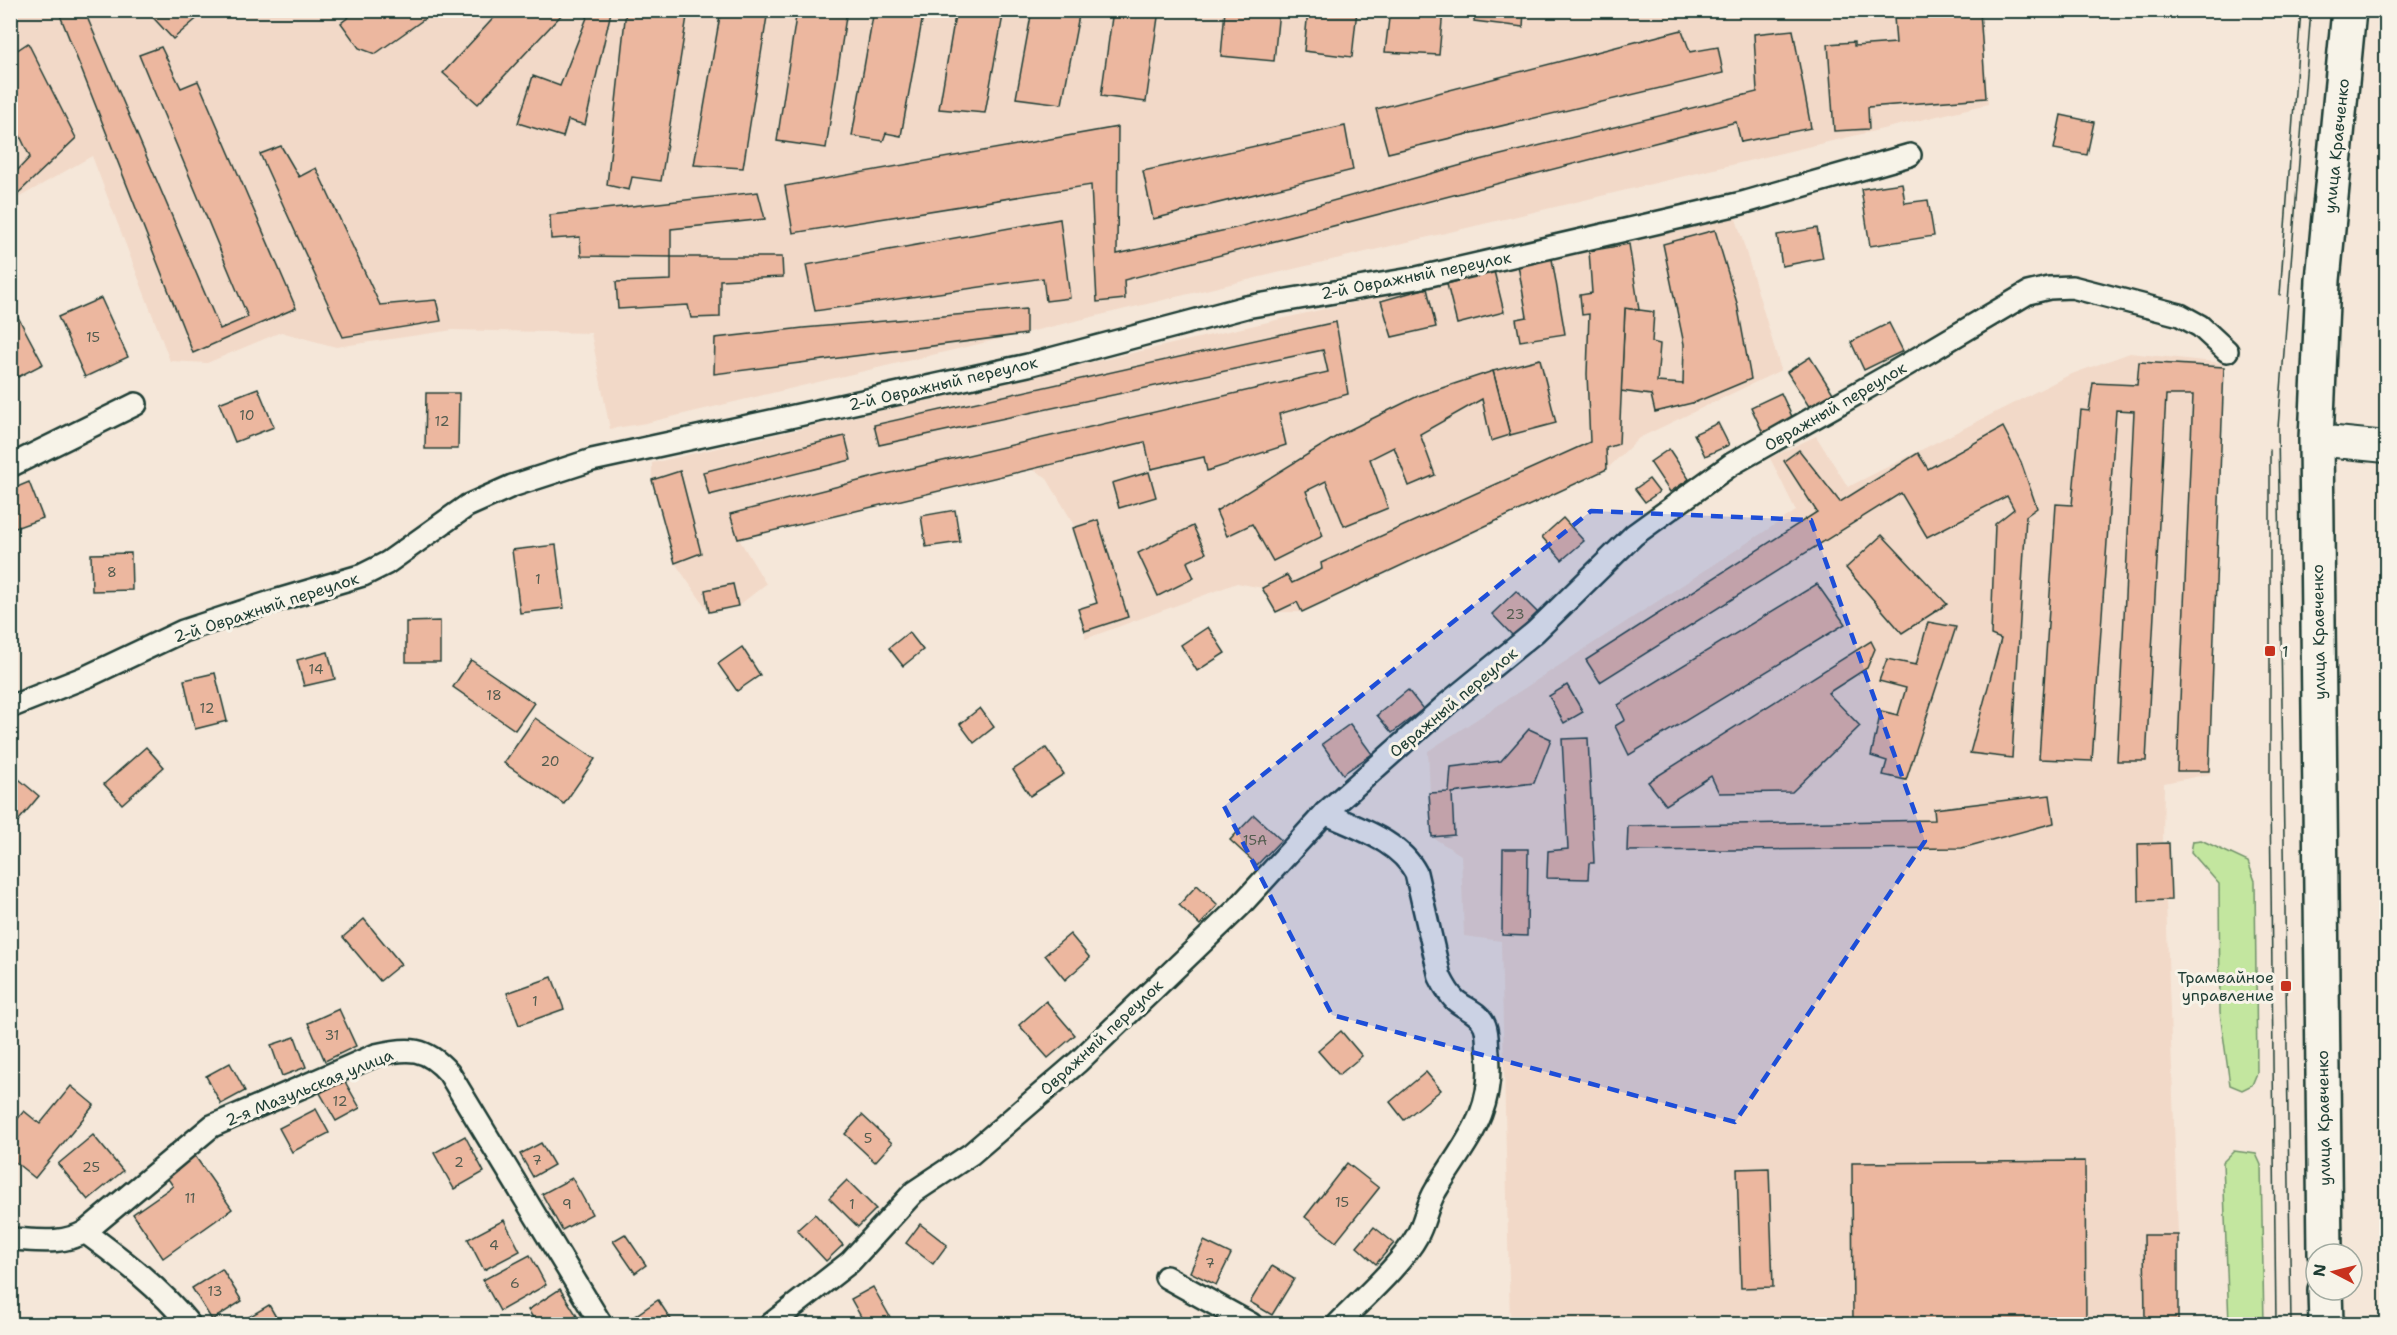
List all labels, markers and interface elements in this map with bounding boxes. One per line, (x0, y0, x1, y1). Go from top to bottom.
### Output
street label: улица Кравченко (2319, 78, 2354, 215)
street label: 2-й Овражный переулок (1319, 247, 1513, 304)
house number: 15 (86, 328, 100, 346)
street label: 2-й Овражный переулок (847, 351, 1040, 415)
street label: Овражный переулок (1760, 357, 1911, 456)
house number: 10 (239, 406, 255, 424)
house number: 12 (435, 412, 449, 430)
house number: 8 (107, 563, 117, 581)
street label: улица Кравченко (2307, 564, 2330, 700)
street label: 2-й Овражный переулок (171, 567, 362, 647)
house number: 1 (535, 570, 541, 588)
house number: 23 (1506, 605, 1524, 623)
place label: 1 (2282, 641, 2289, 662)
street label: Овражный переулок (1385, 642, 1522, 762)
marker: 1 (2263, 644, 2277, 658)
house number: 14 (308, 660, 324, 678)
house number: 18 (486, 686, 502, 704)
house number: 12 (200, 699, 214, 717)
house number: 20 (540, 752, 560, 770)
house number: 15А (1243, 831, 1267, 849)
place label: Трамвайное управление (2177, 967, 2274, 1006)
street label: Овражный переулок (1035, 975, 1168, 1100)
marker: Трамвайное управление (2279, 979, 2293, 993)
house number: 1 (532, 992, 538, 1010)
house number: 31 (325, 1026, 339, 1044)
street label: 2-я Мазульская улица (222, 1044, 396, 1131)
street label: улица Кравченко (2312, 1050, 2335, 1186)
house number: 12 (333, 1092, 347, 1110)
house number: 5 (864, 1129, 872, 1147)
house number: 7 (532, 1151, 542, 1169)
house number: 2 (454, 1153, 464, 1171)
house number: 25 (82, 1158, 100, 1176)
house number: 11 (184, 1189, 196, 1207)
house number: 15 (1335, 1193, 1349, 1211)
house number: 9 (562, 1195, 572, 1213)
house number: 1 (849, 1195, 855, 1213)
house number: 4 (489, 1236, 499, 1254)
north arrow (2304, 1242, 2364, 1302)
house number: 7 (1205, 1254, 1215, 1272)
text: N (2308, 1263, 2331, 1278)
house number: 6 (510, 1274, 520, 1292)
house number: 13 (208, 1282, 222, 1300)

